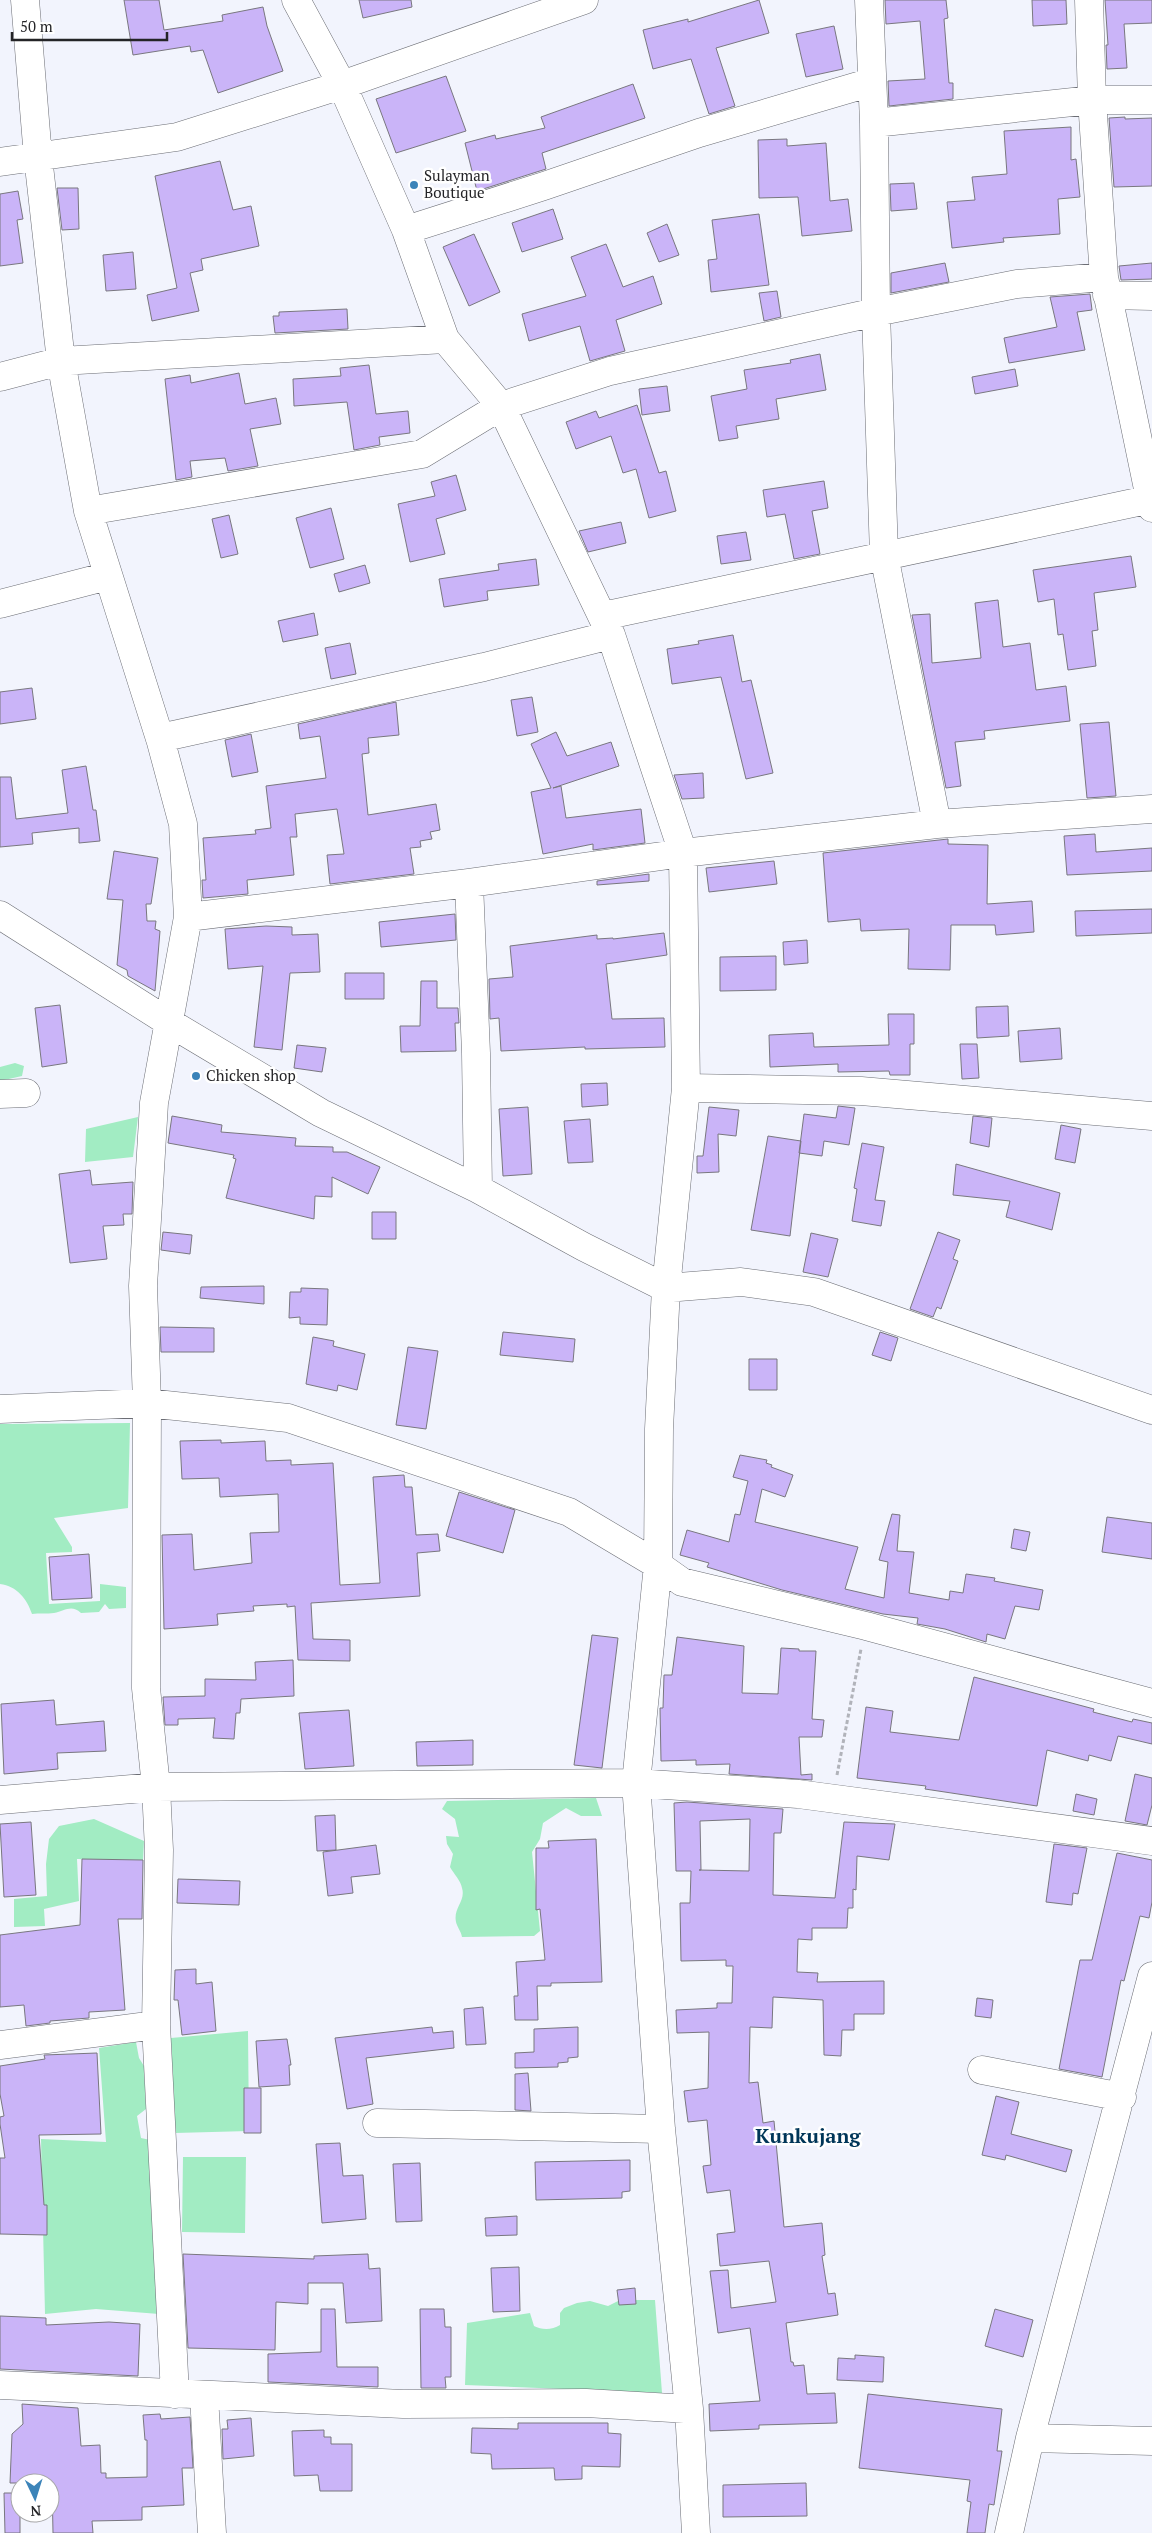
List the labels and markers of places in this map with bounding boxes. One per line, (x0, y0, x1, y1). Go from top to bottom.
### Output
place label: Sulayman Boutique (424, 165, 490, 202)
marker: Sulayman Boutique (408, 179, 420, 191)
place label: Chicken shop (206, 1065, 296, 1085)
marker: Chicken shop (190, 1070, 202, 1082)

